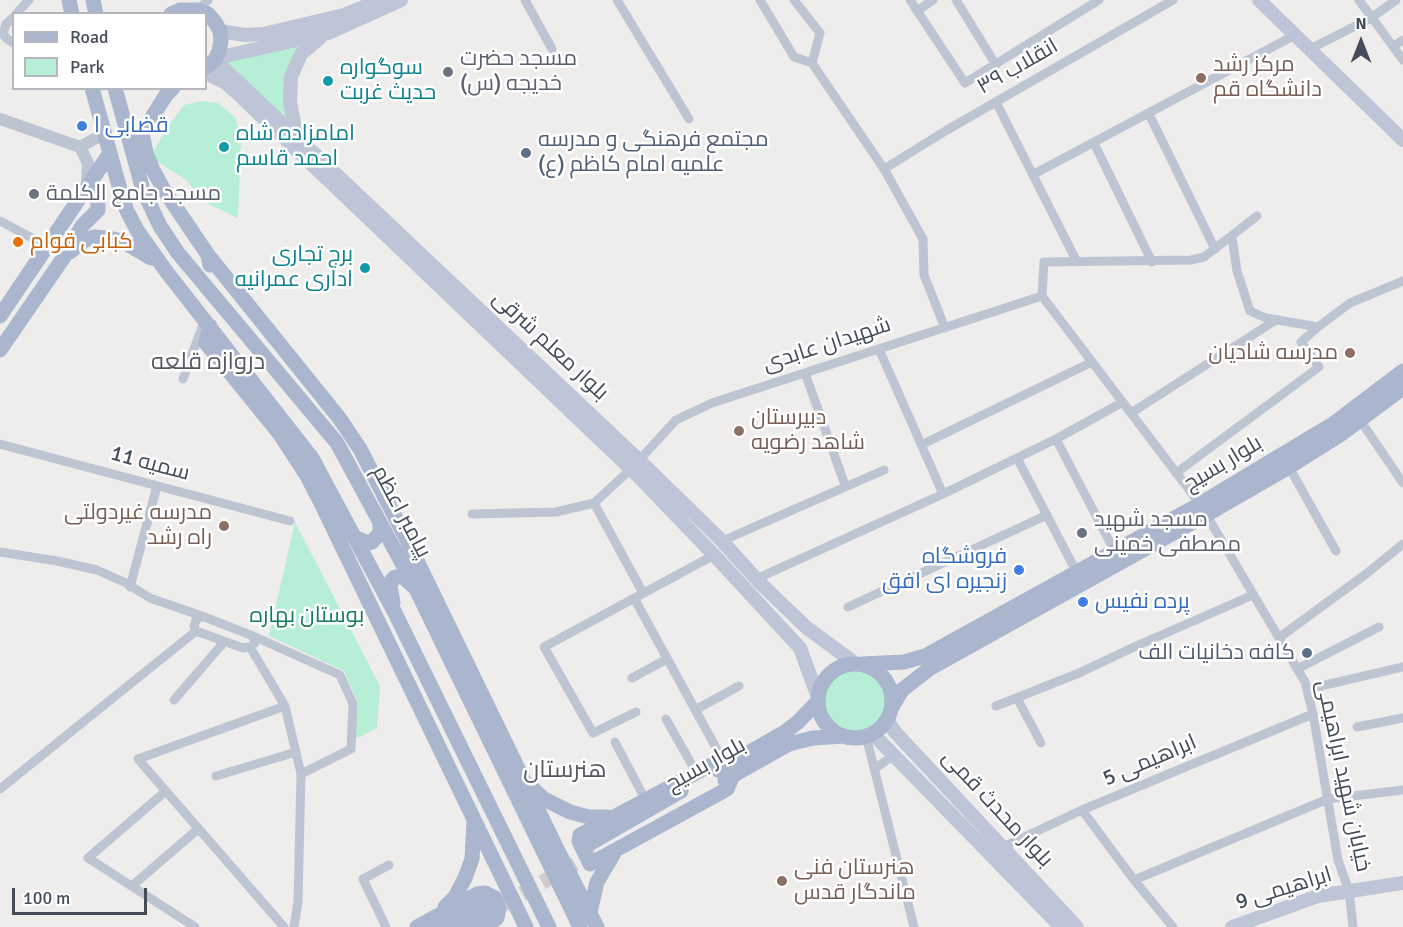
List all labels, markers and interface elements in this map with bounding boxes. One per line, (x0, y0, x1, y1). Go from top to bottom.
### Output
legend (12, 12, 207, 90)
north arrow (1331, 12, 1391, 72)
text: N (1355, 14, 1367, 34)
text: Road (70, 26, 109, 48)
street label: انقلاب ۳۹ (973, 33, 1063, 101)
place label: مسجد حضرت خدیجه (س) (460, 46, 577, 98)
place label: مرکز رشد دانشگاه قم (1213, 52, 1322, 104)
place label: سوگواره حدیث غربت (340, 55, 436, 106)
text: Park (70, 56, 105, 78)
marker: مسجد حضرت خدیجه (س) (441, 65, 455, 79)
marker: مرکز رشد دانشگاه قم (1194, 71, 1208, 85)
marker: سوگواره حدیث غربت (321, 74, 335, 88)
place label: قضابی ا (94, 113, 169, 139)
marker: قضابی ا (75, 119, 89, 133)
place label: امامزاده شاه احمد قاسم (236, 121, 355, 172)
place label: مجتمع فرهنگی و مدرسه علمیه امام کاظم (ع) (538, 127, 769, 178)
marker: امامزاده شاه احمد قاسم (217, 140, 231, 154)
marker: مجتمع فرهنگی و مدرسه علمیه امام کاظم (ع) (519, 146, 533, 160)
place label: مسجد جامع الکلمة (46, 181, 221, 207)
marker: مسجد جامع الکلمة (27, 187, 41, 201)
place label: کبابی قوام (30, 229, 133, 255)
marker: کبابی قوام (11, 235, 25, 249)
place label: برج تجاری اداری عمرانیه (235, 242, 353, 294)
marker: برج تجاری اداری عمرانیه (358, 261, 372, 275)
street label: بلوار معلم شرقی (487, 286, 613, 406)
street label: شهیدان عابدی (760, 312, 894, 378)
place label: مدرسه شادیان (1208, 340, 1338, 366)
marker: مدرسه شادیان (1343, 346, 1357, 360)
district label: دروازه قلعه (151, 349, 265, 377)
place label: دبیرستان شاهد رضویه (751, 405, 865, 457)
marker: دبیرستان شاهد رضویه (732, 424, 746, 438)
street label: بلوار بسیج (1179, 430, 1267, 498)
street label: سمیه 11 (108, 441, 192, 487)
street label: پیامبر اعظم (366, 461, 436, 563)
place label: مدرسه غیردولتی راه رشد (64, 500, 212, 552)
place label: مسجد شهید مصطفی خمینی (1094, 507, 1241, 558)
marker: مدرسه غیردولتی راه رشد (217, 519, 231, 533)
marker: مسجد شهید مصطفی خمینی (1075, 526, 1089, 540)
place label: فروشگاه زنجیره ای افق (882, 544, 1007, 596)
marker: فروشگاه زنجیره ای افق (1012, 563, 1026, 577)
place label: پرده نفیس (1095, 589, 1190, 615)
marker: پرده نفیس (1076, 595, 1090, 609)
park label: بوستان بهاره (250, 603, 364, 629)
place label: کافه دخانیات الف (1138, 640, 1295, 666)
marker: کافه دخانیات الف (1300, 646, 1314, 660)
street label: خیابان شهید ابراهیمی (1310, 678, 1376, 874)
street label: ابراهیمی 5 (1099, 729, 1201, 793)
street label: بلوار بسیج (662, 732, 750, 798)
street label: بلوار محدث قمی (936, 745, 1058, 873)
district label: هنرستان (523, 757, 607, 785)
place label: هنرستان فنی ماندگار قدس (794, 855, 916, 906)
street label: ابراهیمی 9 (1233, 862, 1335, 916)
marker: هنرستان فنی ماندگار قدس (775, 874, 789, 888)
scale bar (15, 876, 150, 914)
text: 100 m (23, 887, 70, 909)

